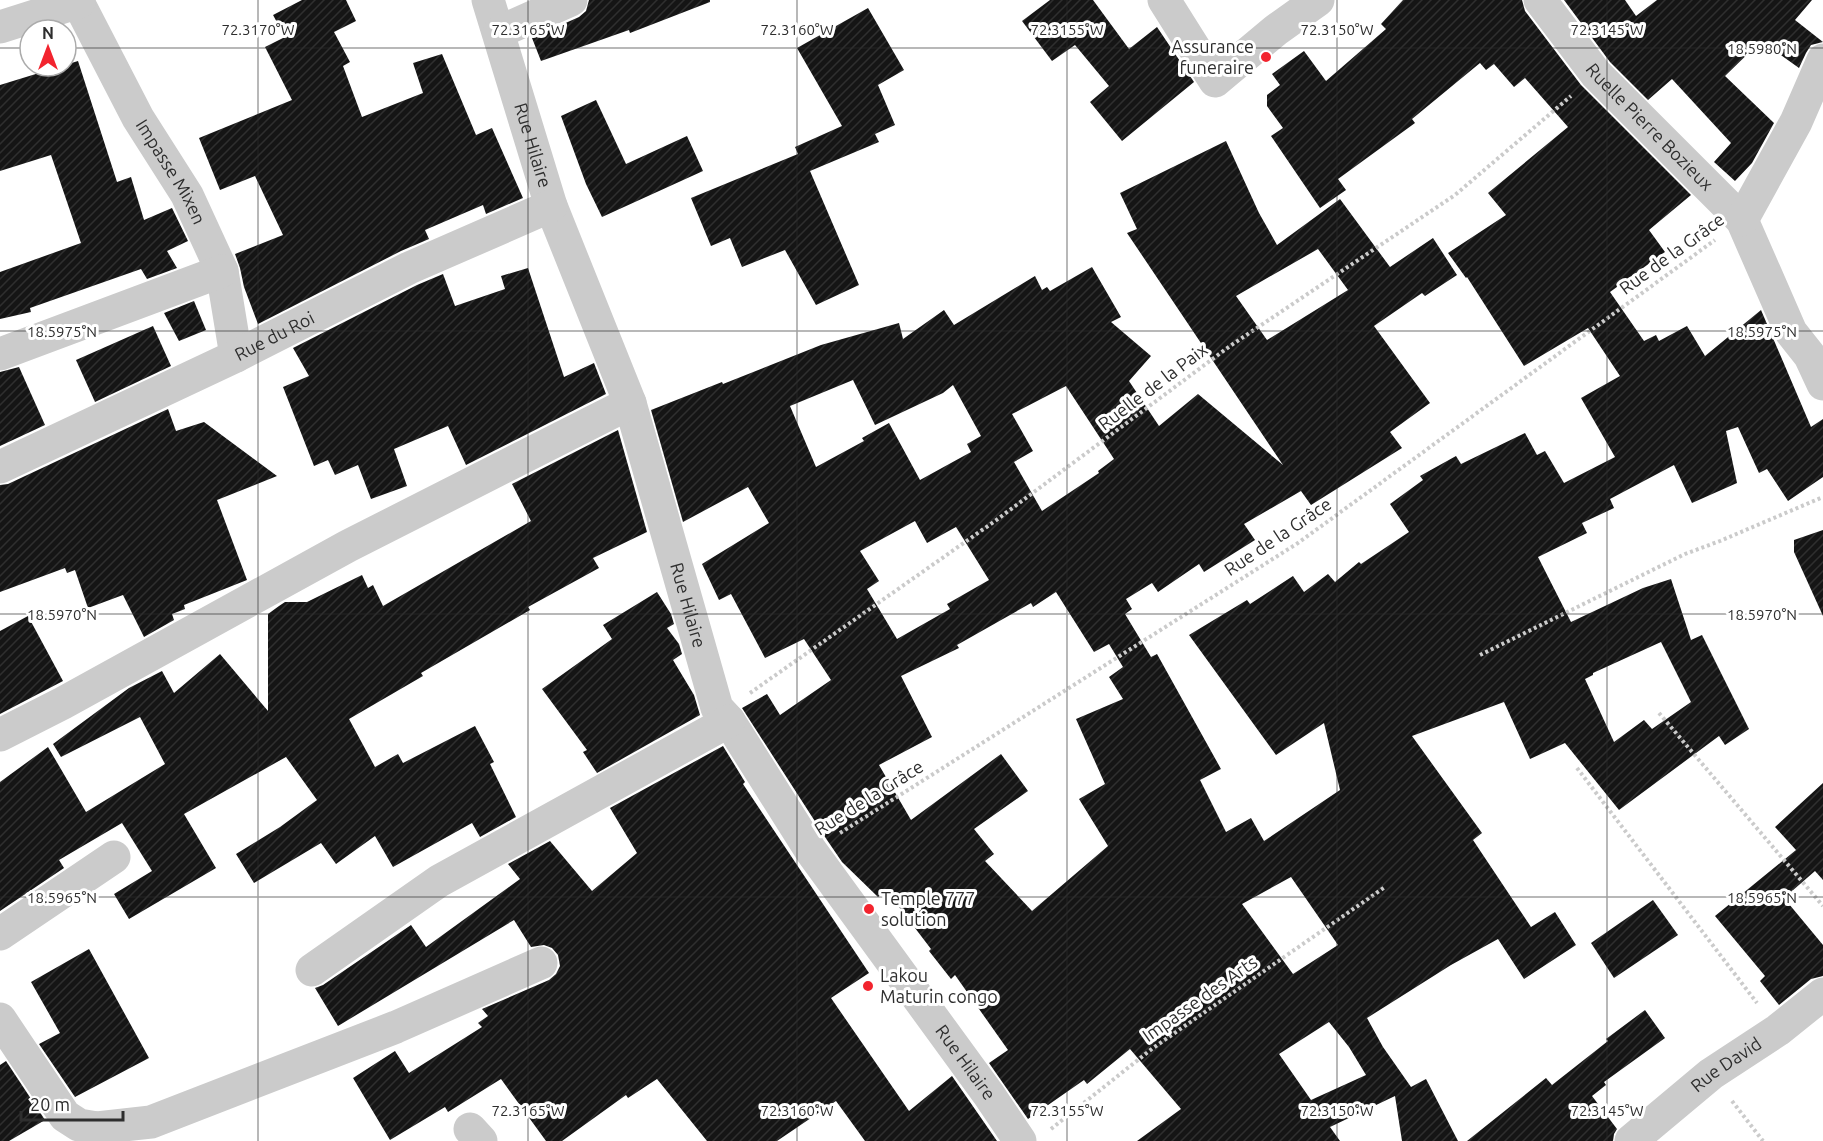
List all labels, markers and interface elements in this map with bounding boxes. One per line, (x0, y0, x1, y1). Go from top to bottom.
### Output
north arrow (18, 18, 78, 78)
text: 72.3170°W (221, 21, 295, 38)
text: 72.3165°W (491, 21, 565, 38)
text: 72.3160°W (760, 21, 834, 38)
text: 72.3155°W (1030, 21, 1104, 38)
text: 72.3150°W (1300, 21, 1374, 38)
text: 72.3145°W (1570, 21, 1644, 38)
text: N (42, 24, 54, 42)
place label: Assurance funeraire (1172, 36, 1254, 77)
text: 18.5980°N (1727, 40, 1797, 57)
marker: Assurance funeraire (1259, 50, 1273, 64)
street label: Ruelle Pierre Bozieux (1582, 59, 1718, 194)
street label: Rue Hilaire (511, 100, 556, 190)
street label: Impasse Mixen (132, 115, 210, 227)
street label: Rue de la Grâce (1615, 209, 1728, 298)
street label: Rue du Roi (231, 307, 317, 364)
text: 18.5975°N (27, 323, 97, 340)
text: 18.5975°N (1727, 323, 1797, 340)
street label: Ruelle de la Paix (1094, 339, 1211, 434)
street label: Rue de la Grâce (1220, 493, 1335, 579)
street label: Rue Hilaire (667, 560, 710, 650)
text: 18.5970°N (27, 606, 97, 623)
text: 18.5970°N (1727, 606, 1797, 623)
street label: Rue de la Grâce (810, 756, 927, 839)
place label: Temple 777 solution (881, 888, 975, 929)
text: 18.5965°N (27, 889, 97, 906)
text: 18.5965°N (1727, 889, 1797, 906)
marker: Temple 777 solution (862, 902, 876, 916)
street label: Impasse des Arts (1138, 951, 1261, 1045)
place label: Lakou Maturin congo (880, 965, 998, 1006)
marker: Lakou Maturin congo (861, 979, 875, 993)
street label: Rue Hilaire (932, 1021, 1000, 1103)
street label: Rue David (1686, 1033, 1765, 1096)
scale bar (21, 1084, 123, 1122)
text: 20 m (30, 1094, 70, 1114)
text: 72.3165°W (491, 1102, 565, 1119)
text: 72.3160°W (760, 1102, 834, 1119)
text: 72.3155°W (1030, 1102, 1104, 1119)
text: 72.3150°W (1300, 1102, 1374, 1119)
text: 72.3145°W (1570, 1102, 1644, 1119)

